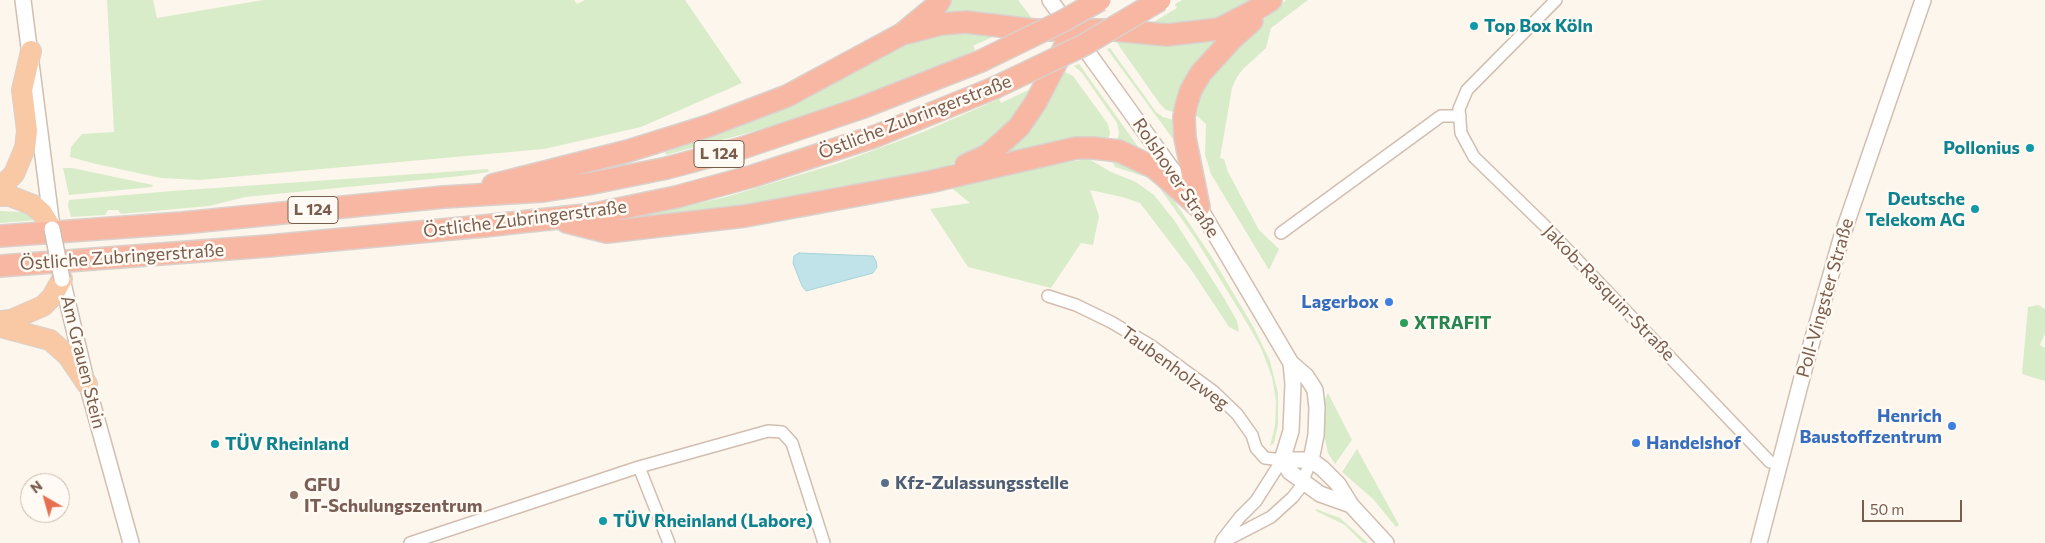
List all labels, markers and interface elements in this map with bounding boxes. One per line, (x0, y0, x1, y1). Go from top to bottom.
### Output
place label: Top Box Köln (1484, 15, 1593, 37)
marker: Top Box Köln (1468, 20, 1480, 32)
street label: Östliche Zubringerstraße (816, 70, 1014, 164)
street label: Rolshover Straße (1128, 114, 1224, 242)
place label: Pollonius (1943, 137, 2020, 159)
road number: L 124 (694, 140, 744, 168)
marker: Pollonius (2024, 142, 2036, 154)
place label: Deutsche Telekom AG (1866, 188, 1965, 230)
road number: L 124 (288, 196, 338, 224)
street label: Östliche Zubringerstraße (422, 196, 628, 242)
marker: Deutsche Telekom AG (1969, 203, 1981, 215)
street label: Poll-Vingster Straße (1792, 216, 1858, 380)
street label: Jakob-Rasquin-Straße (1539, 221, 1679, 365)
street label: Östliche Zubringerstraße (19, 239, 225, 275)
place label: Lagerbox (1301, 291, 1379, 313)
street label: Am Grauen Stein (56, 293, 110, 431)
marker: Lagerbox (1383, 296, 1395, 308)
place label: XTRAFIT (1414, 312, 1491, 334)
marker: XTRAFIT (1398, 317, 1410, 329)
street label: Taubenholzweg (1117, 322, 1233, 414)
place label: Henrich Baustoffzentrum (1799, 405, 1942, 448)
marker: Henrich Baustoffzentrum (1946, 420, 1958, 432)
place label: Handelshof (1646, 432, 1741, 454)
place label: TÜV Rheinland (225, 433, 349, 455)
marker: Handelshof (1630, 437, 1642, 449)
marker: TÜV Rheinland (209, 438, 221, 450)
place label: Kfz-Zulassungsstelle (895, 472, 1069, 494)
north arrow (20, 473, 70, 523)
place label: GFU IT-Schulungszentrum (304, 474, 482, 516)
text: N (27, 477, 45, 497)
marker: Kfz-Zulassungsstelle (879, 477, 891, 489)
marker: GFU IT-Schulungszentrum (288, 489, 300, 501)
scale bar (1865, 490, 1965, 522)
text: 50 m (1870, 500, 1904, 518)
place label: TÜV Rheinland (Labore) (613, 510, 813, 532)
marker: TÜV Rheinland (Labore) (597, 515, 609, 527)

